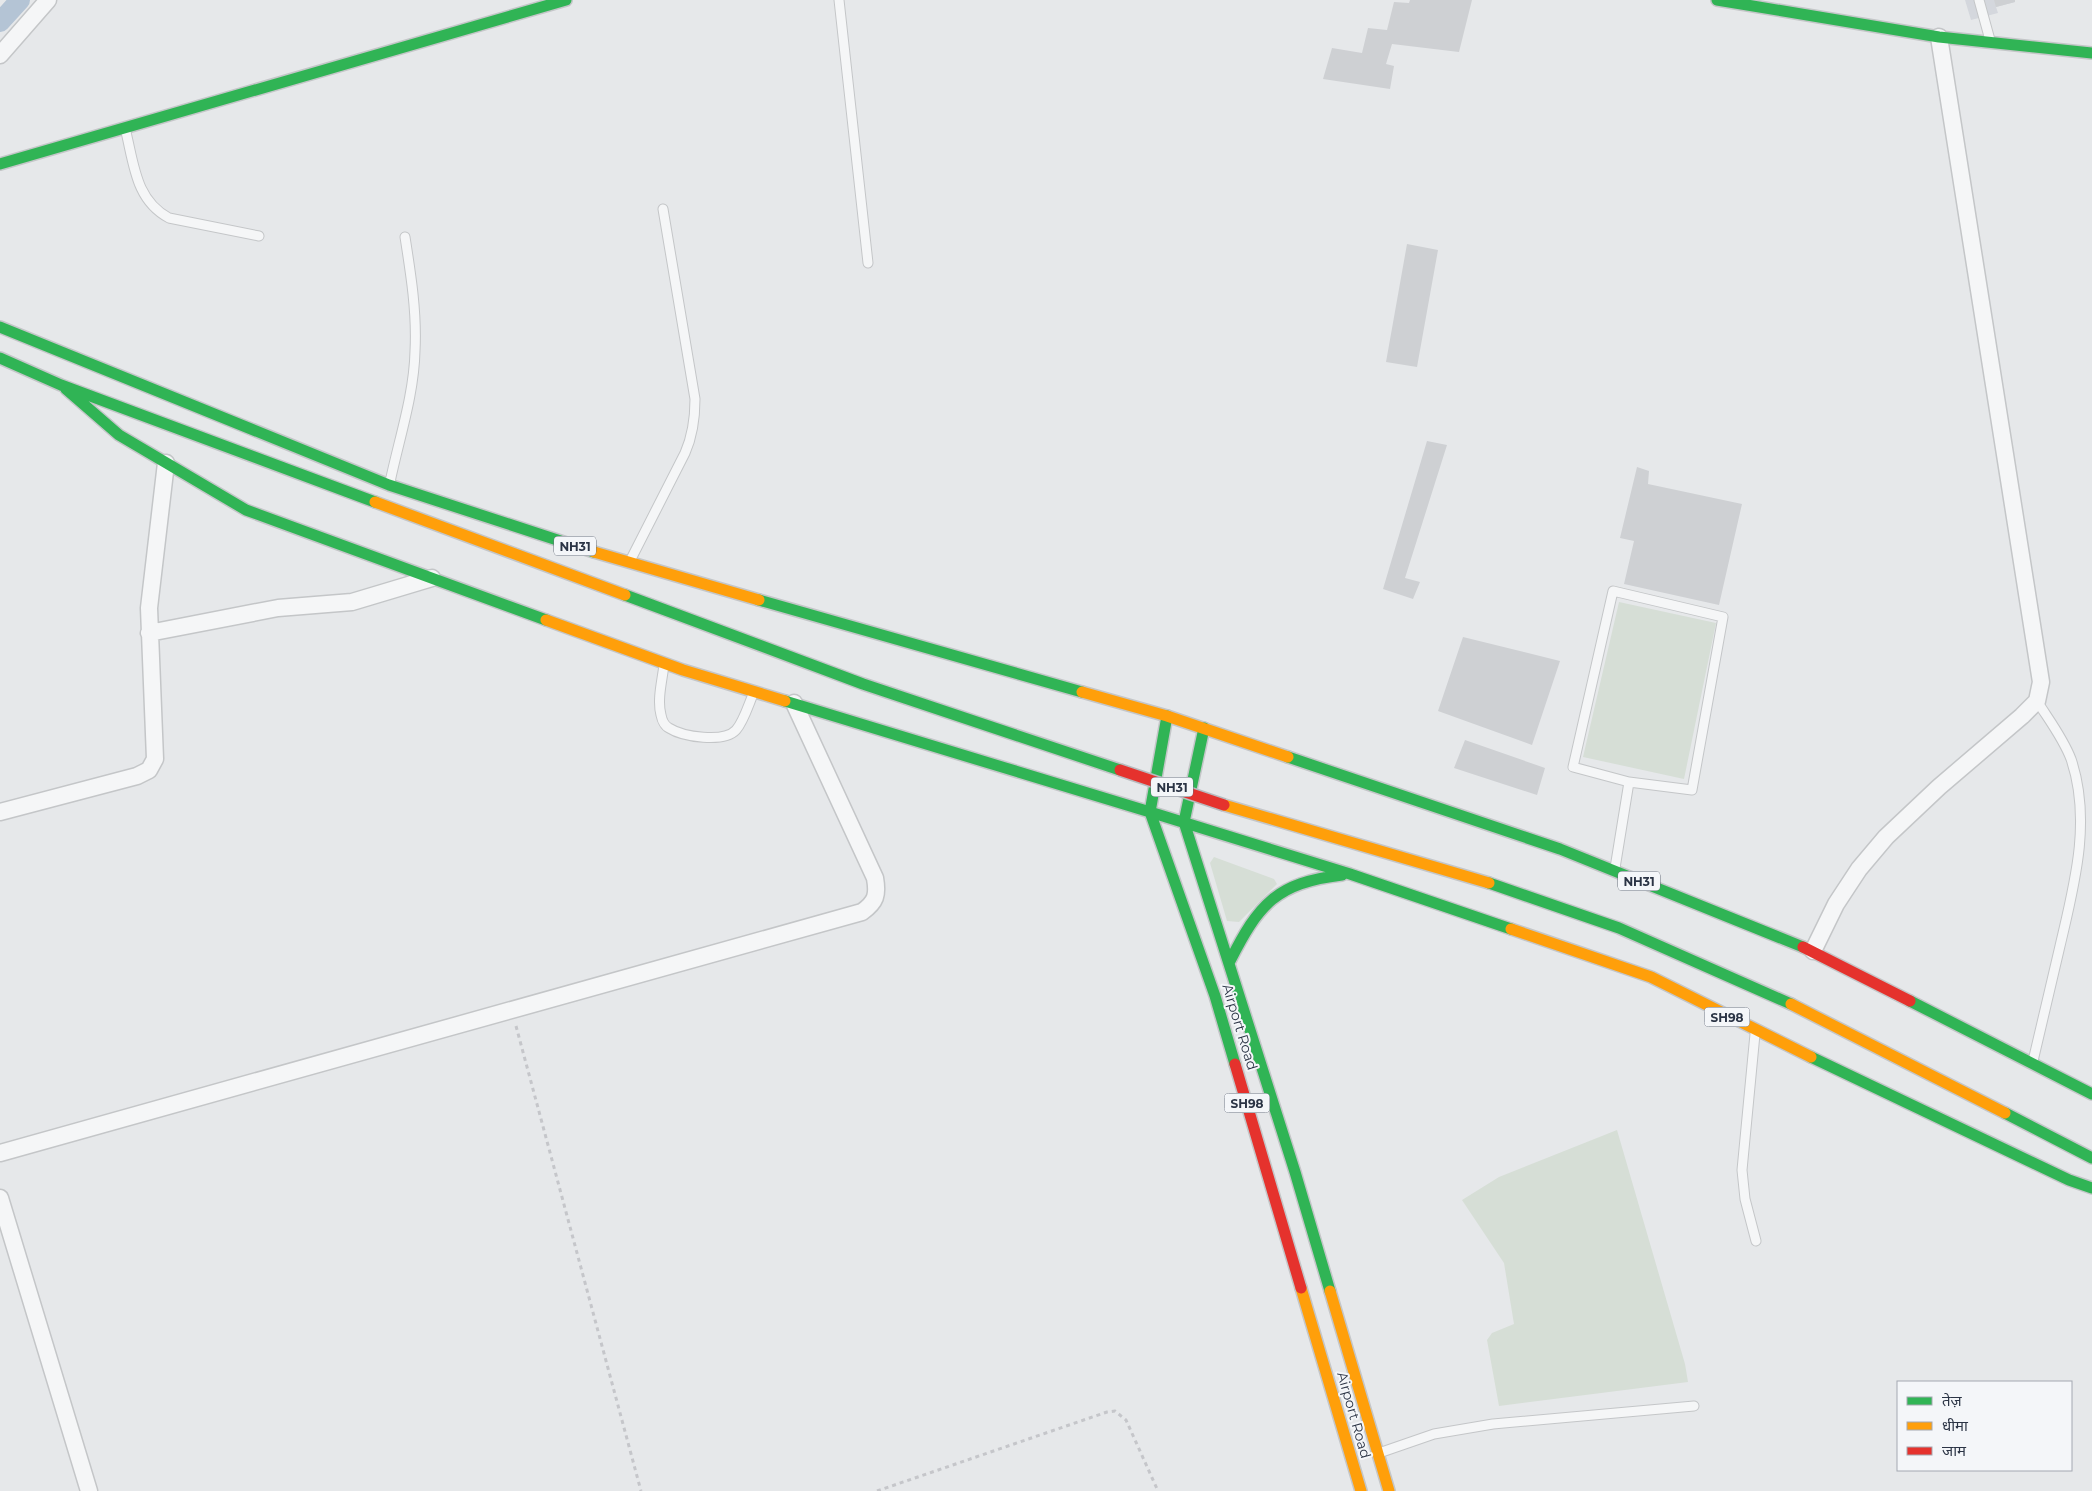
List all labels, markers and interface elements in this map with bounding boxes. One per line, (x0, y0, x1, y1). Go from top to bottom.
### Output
road number: NH31 (554, 536, 596, 556)
road number: NH31 (1151, 778, 1193, 796)
road number: NH31 (1618, 871, 1660, 890)
street label: Airport Road (1218, 982, 1262, 1072)
road number: SH98 (1704, 1008, 1750, 1026)
road number: SH98 (1224, 1094, 1270, 1112)
street label: Airport Road (1333, 1370, 1375, 1460)
legend (1897, 1381, 2072, 1471)
text: तेज़ (1942, 1391, 1963, 1410)
text: धीमा (1942, 1416, 1969, 1435)
text: जाम (1942, 1441, 1967, 1460)

